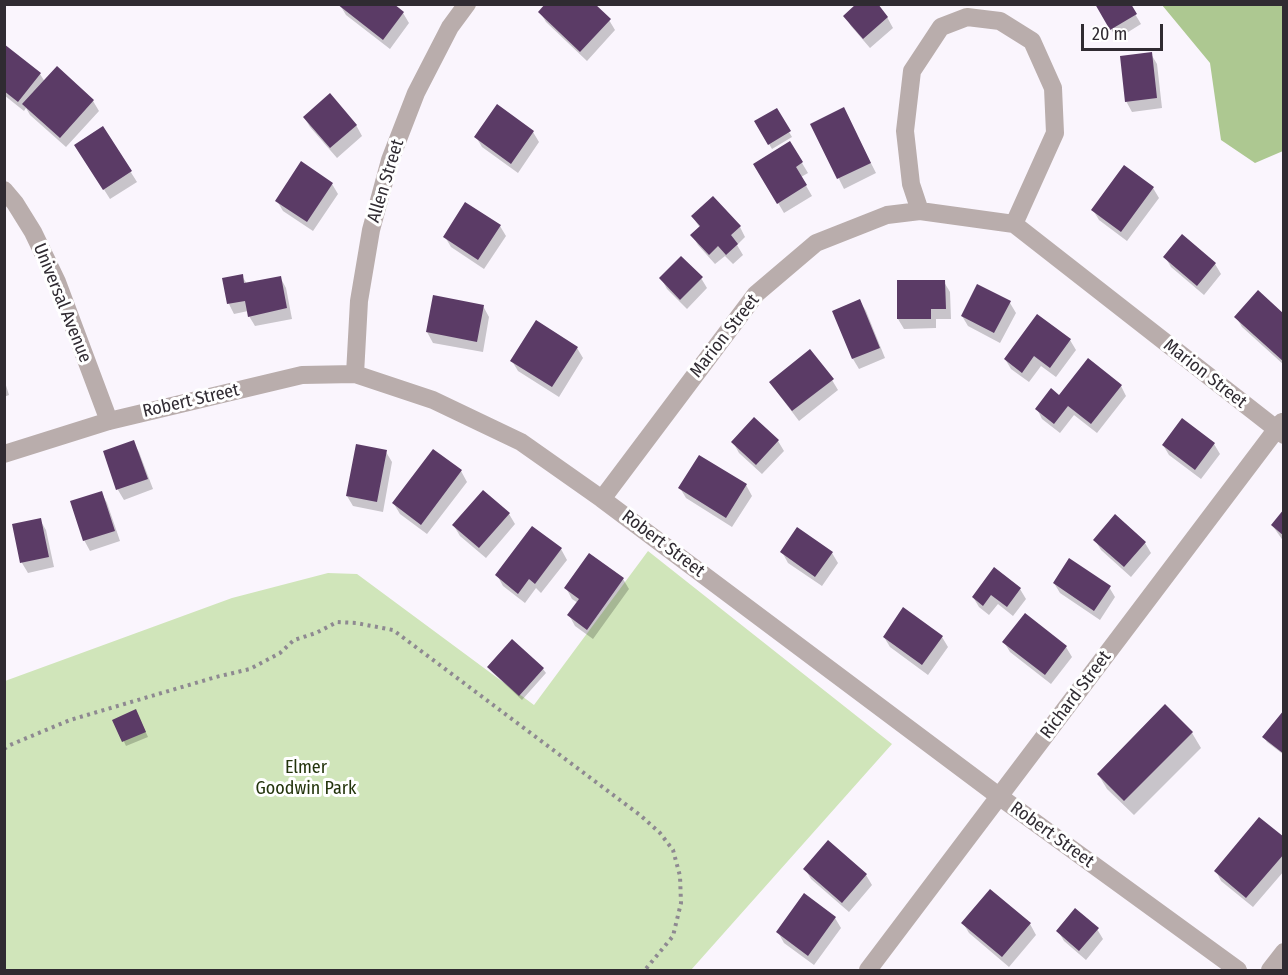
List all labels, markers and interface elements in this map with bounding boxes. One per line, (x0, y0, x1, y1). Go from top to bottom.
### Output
scale bar (1084, 12, 1166, 50)
text: 20 m (1092, 23, 1127, 45)
street label: Allen Street (363, 137, 409, 225)
street label: Universal Avenue (28, 240, 96, 366)
street label: Marion Street (686, 290, 764, 382)
street label: Marion Street (1159, 335, 1251, 413)
street label: Robert Street (141, 379, 241, 423)
street label: Robert Street (617, 506, 709, 582)
street label: Richard Street (1036, 647, 1116, 743)
park label: Elmer Goodwin Park (256, 757, 356, 800)
street label: Robert Street (1006, 797, 1098, 873)

